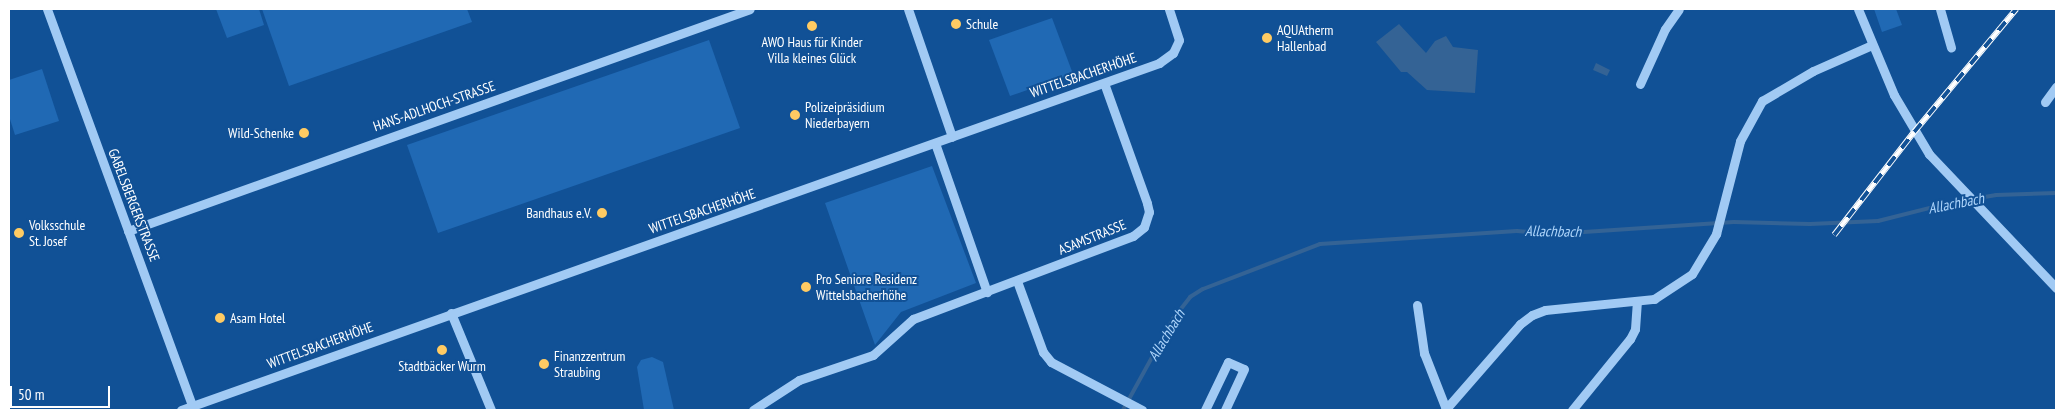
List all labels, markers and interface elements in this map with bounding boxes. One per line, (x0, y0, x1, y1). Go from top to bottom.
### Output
place label: Schule (966, 16, 998, 32)
marker: Schule (950, 18, 962, 30)
marker: AWO Haus für Kinder Villa kleines Glück (806, 20, 818, 32)
place label: AQUAtherm Hallenbad (1277, 22, 1333, 54)
marker: AQUAtherm Hallenbad (1261, 32, 1273, 44)
place label: AWO Haus für Kinder Villa kleines Glück (761, 34, 863, 66)
street label: WITTELSBACHERHÖHE (1028, 49, 1138, 101)
street label: HANS-ADLHOCH-STRASSE (371, 77, 497, 135)
place label: Polizeipräsidium Niederbayern (805, 99, 885, 132)
marker: Polizeipräsidium Niederbayern (789, 109, 801, 121)
place label: Wild-Schenke (228, 125, 294, 141)
marker: Wild-Schenke (298, 127, 310, 139)
street label: GABELSBERGERSTRASSE (105, 146, 163, 264)
street label: WITTELSBACHERHÖHE (647, 185, 757, 237)
water label: Allachbach (1927, 189, 1985, 217)
place label: Bandhaus e.V. (526, 205, 592, 221)
marker: Bandhaus e.V. (596, 207, 608, 219)
street label: ASAMSTRASSE (1056, 216, 1128, 258)
place label: Volksschule St. Josef (29, 217, 85, 250)
water label: Allachbach (1525, 222, 1581, 240)
marker: Volksschule St. Josef (13, 227, 25, 239)
place label: Pro Seniore Residenz Wittelsbacherhöhe (816, 271, 917, 304)
marker: Pro Seniore Residenz Wittelsbacherhöhe (800, 281, 812, 293)
water label: Allachbach (1144, 306, 1188, 364)
place label: Asam Hotel (230, 310, 285, 326)
marker: Asam Hotel (214, 312, 226, 324)
street label: WITTELSBACHERHÖHE (265, 318, 375, 372)
marker: Stadtbäcker Wurm (436, 344, 448, 356)
place label: Finanzzentrum Straubing (554, 348, 625, 381)
place label: Stadtbäcker Wurm (398, 358, 486, 374)
marker: Finanzzentrum Straubing (538, 358, 550, 370)
scale bar (12, 376, 112, 408)
text: 50 m (18, 385, 44, 404)

